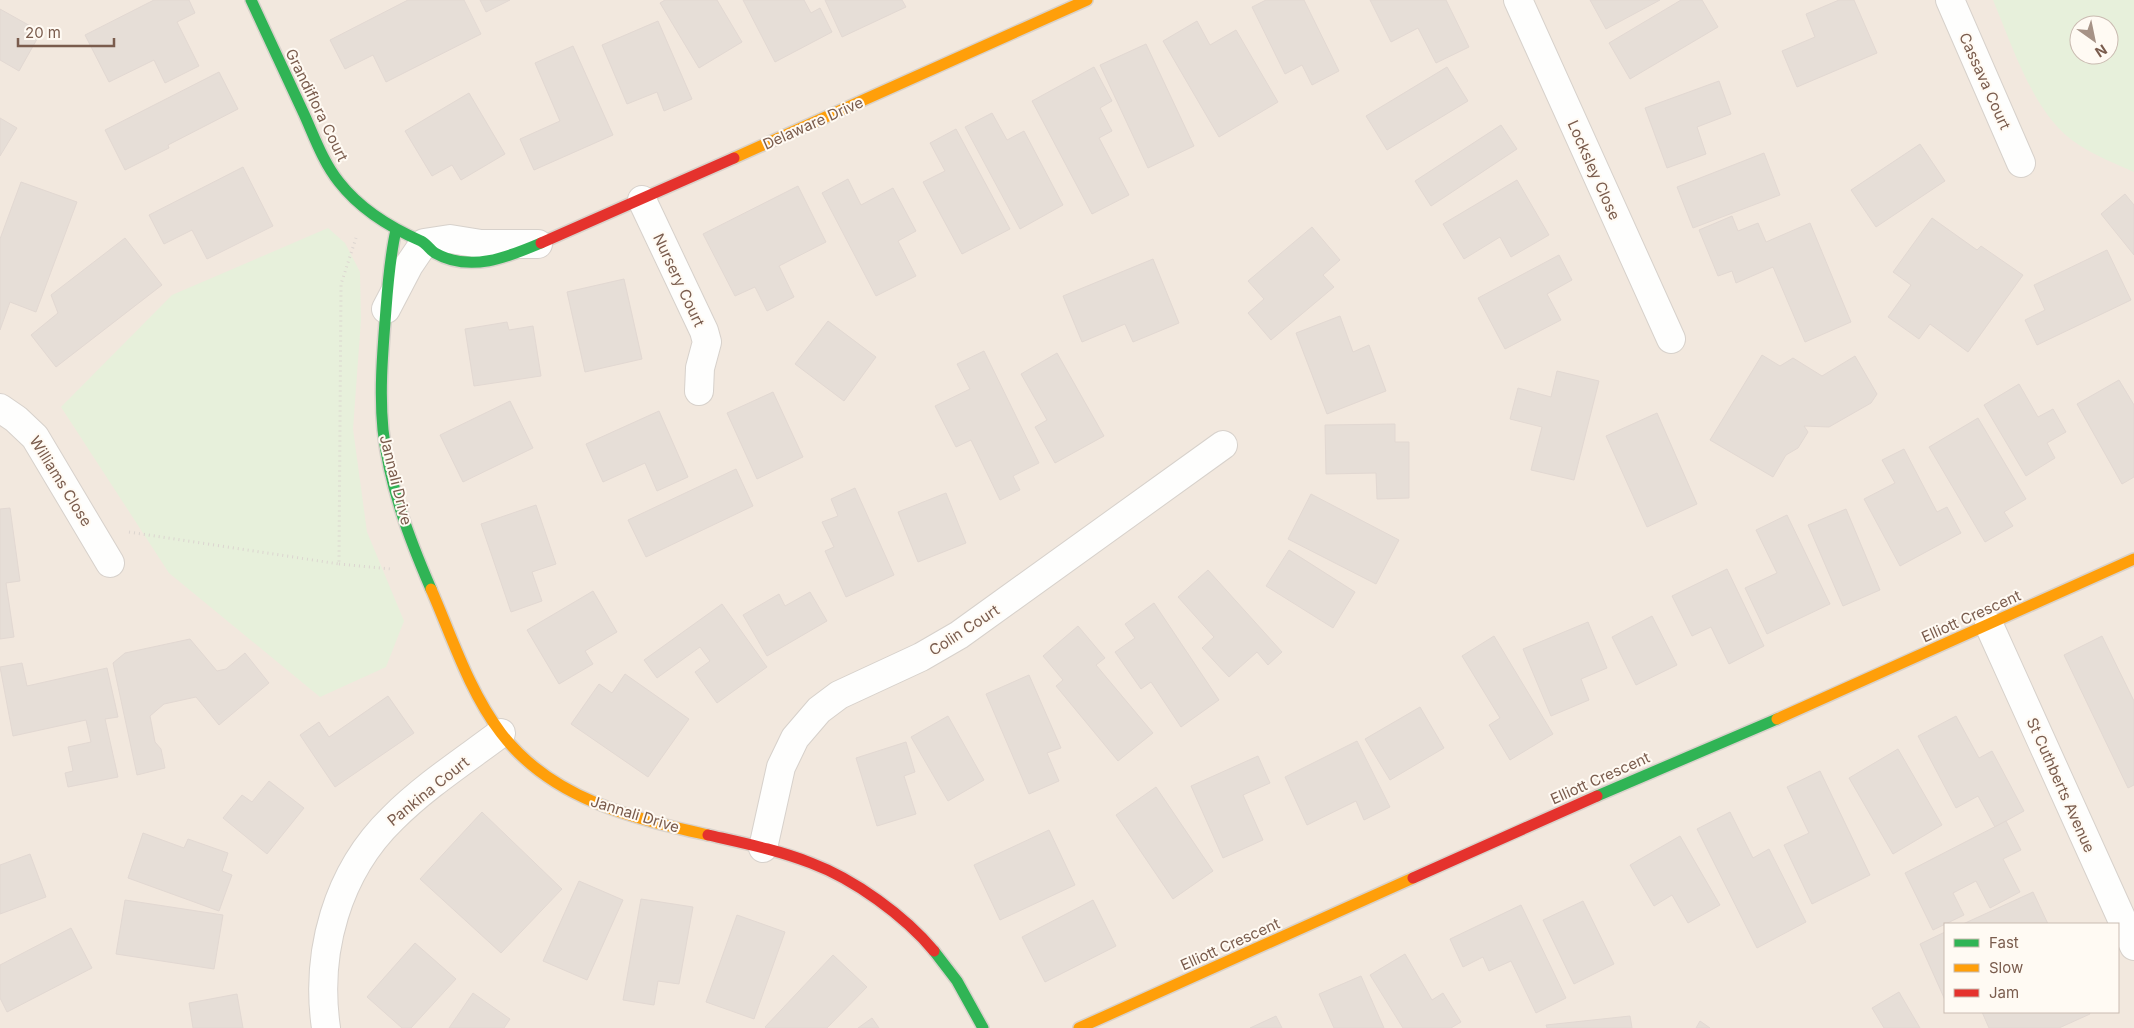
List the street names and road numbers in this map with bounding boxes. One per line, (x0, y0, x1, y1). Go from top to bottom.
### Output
street label: Cassava Court (1955, 30, 2015, 132)
street label: Grandiflora Court (281, 46, 353, 165)
street label: Delaware Drive (760, 92, 866, 154)
street label: Locksley Close (1564, 117, 1624, 223)
street label: Nursery Court (649, 230, 709, 330)
street label: Williams Close (26, 432, 96, 530)
street label: Jannali Drive (376, 433, 416, 527)
street label: Elliott Crescent (1918, 586, 2024, 646)
street label: Colin Court (925, 600, 1003, 660)
street label: St Cuthberts Avenue (2023, 715, 2099, 855)
street label: Elliott Crescent (1547, 748, 1653, 808)
street label: Pankina Court (383, 752, 473, 830)
street label: Jannali Drive (588, 791, 682, 837)
street label: Elliott Crescent (1177, 914, 1283, 974)

